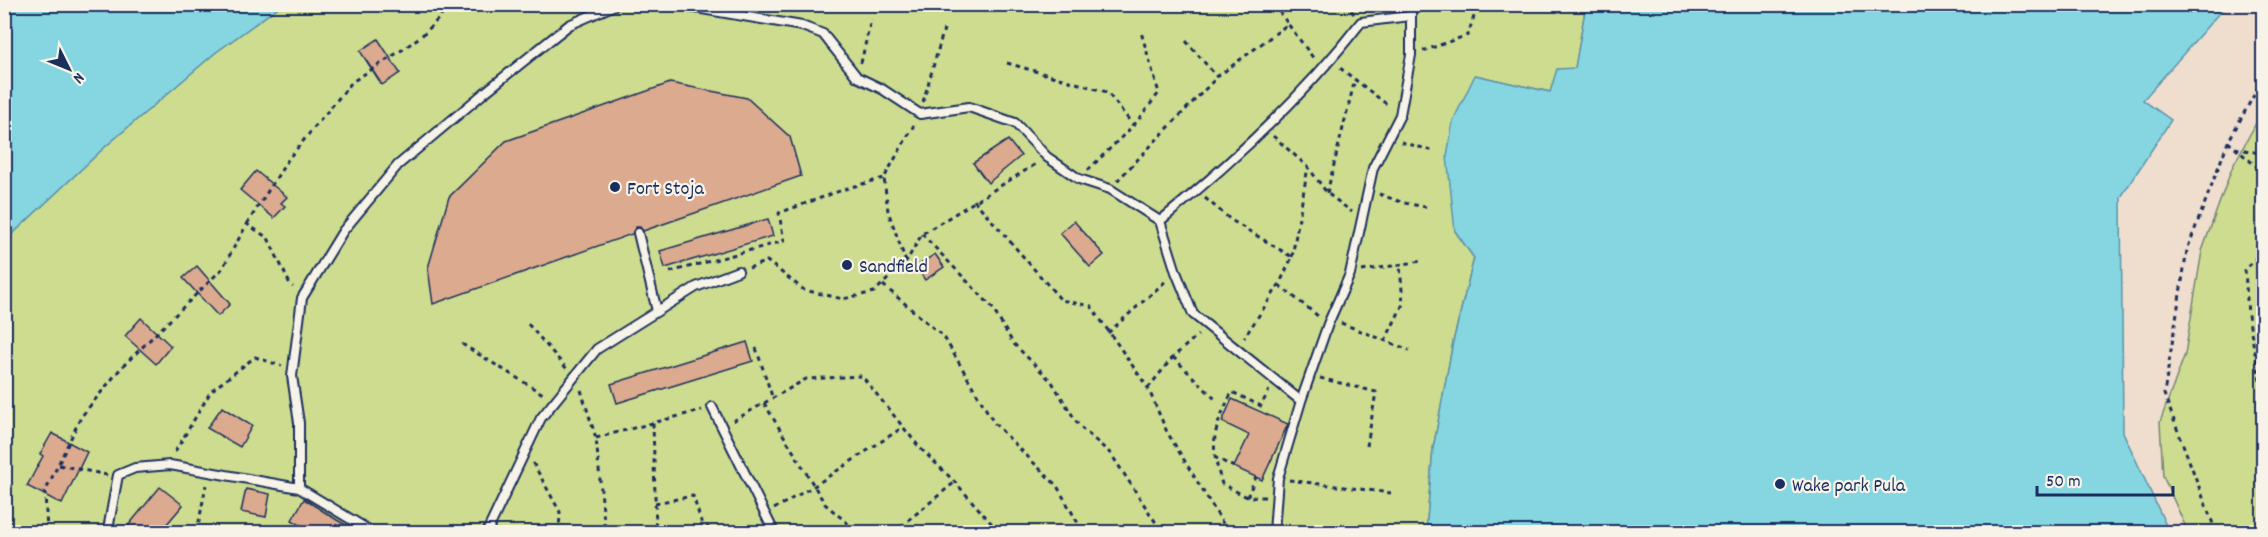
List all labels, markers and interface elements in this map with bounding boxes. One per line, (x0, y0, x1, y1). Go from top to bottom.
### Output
north arrow (39, 39, 99, 99)
text: N (67, 67, 89, 88)
place label: Fort Stoja (627, 176, 705, 204)
marker: Fort Stoja (608, 180, 622, 194)
place label: Sandfield (859, 254, 928, 282)
marker: Sandfield (840, 258, 854, 272)
scale bar (2037, 459, 2174, 497)
text: 50 m (2046, 470, 2081, 495)
place label: Wake park Pula (1792, 473, 1906, 501)
marker: Wake park Pula (1773, 477, 1787, 491)

